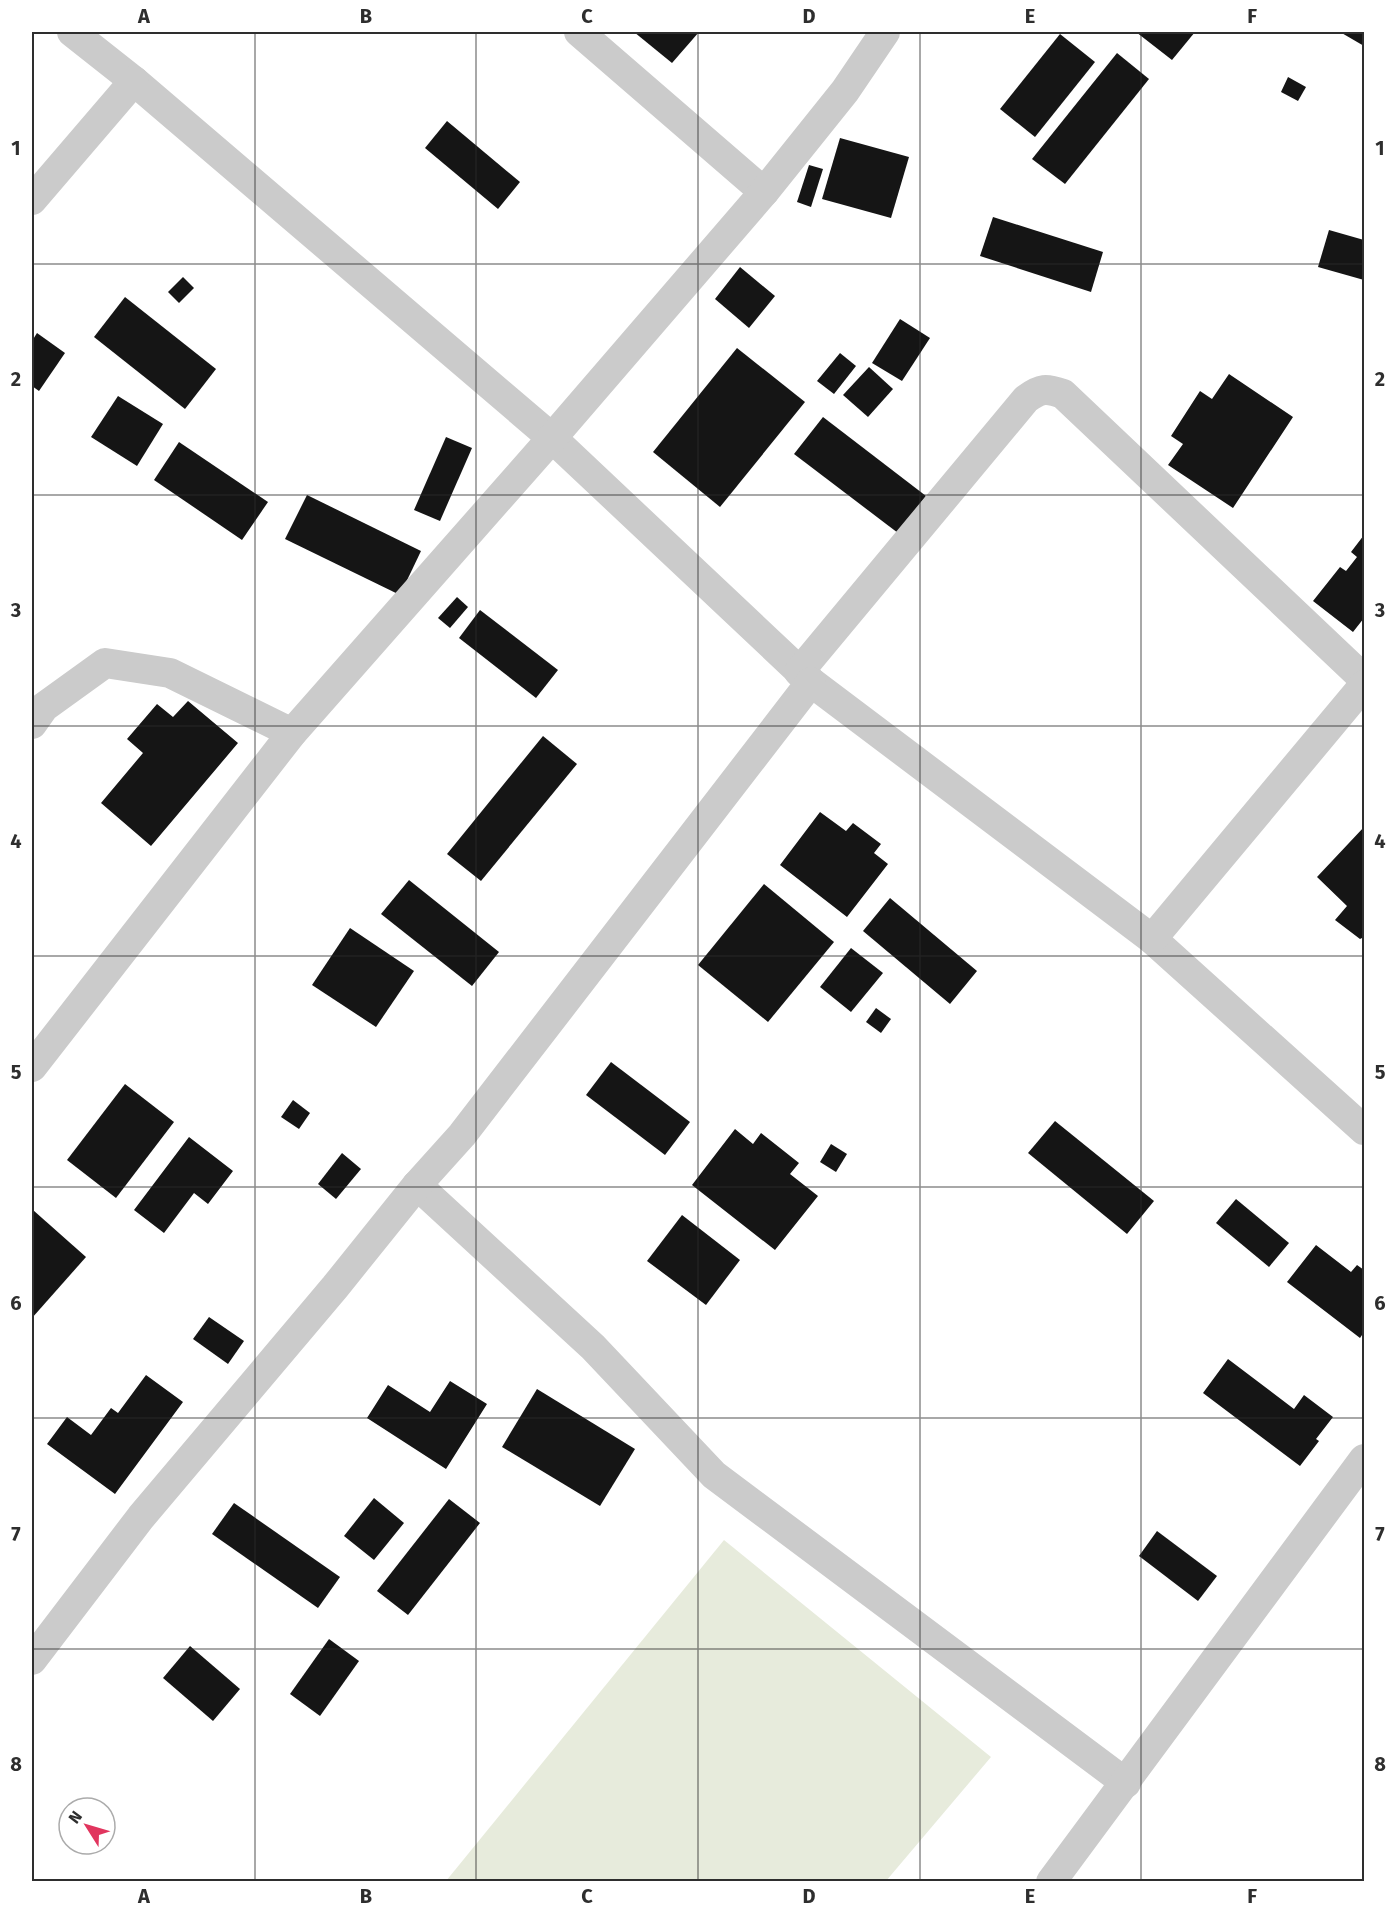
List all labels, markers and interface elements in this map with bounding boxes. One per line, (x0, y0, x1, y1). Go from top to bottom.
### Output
text: A (137, 4, 151, 28)
text: B (360, 4, 372, 28)
text: C (581, 4, 593, 28)
text: D (802, 4, 816, 28)
text: E (1025, 4, 1035, 28)
text: F (1247, 4, 1257, 28)
text: 1 (11, 136, 21, 160)
text: 1 (1375, 136, 1385, 160)
text: 2 (11, 367, 21, 391)
text: 2 (1375, 367, 1385, 391)
text: 3 (10, 598, 21, 622)
text: 3 (1374, 598, 1385, 622)
text: 4 (10, 829, 22, 853)
text: 4 (1374, 829, 1386, 853)
text: 5 (11, 1060, 22, 1084)
text: 5 (1375, 1060, 1386, 1084)
text: 6 (10, 1291, 22, 1315)
text: 6 (1374, 1291, 1386, 1315)
text: 7 (11, 1522, 21, 1546)
text: 7 (1375, 1522, 1385, 1546)
text: 8 (10, 1752, 22, 1776)
text: 8 (1374, 1752, 1386, 1776)
north arrow (57, 1796, 117, 1856)
text: N (65, 1807, 86, 1827)
text: A (137, 1884, 151, 1908)
text: B (360, 1884, 372, 1908)
text: C (581, 1884, 593, 1908)
text: D (802, 1884, 816, 1908)
text: E (1025, 1884, 1035, 1908)
text: F (1247, 1884, 1257, 1908)

